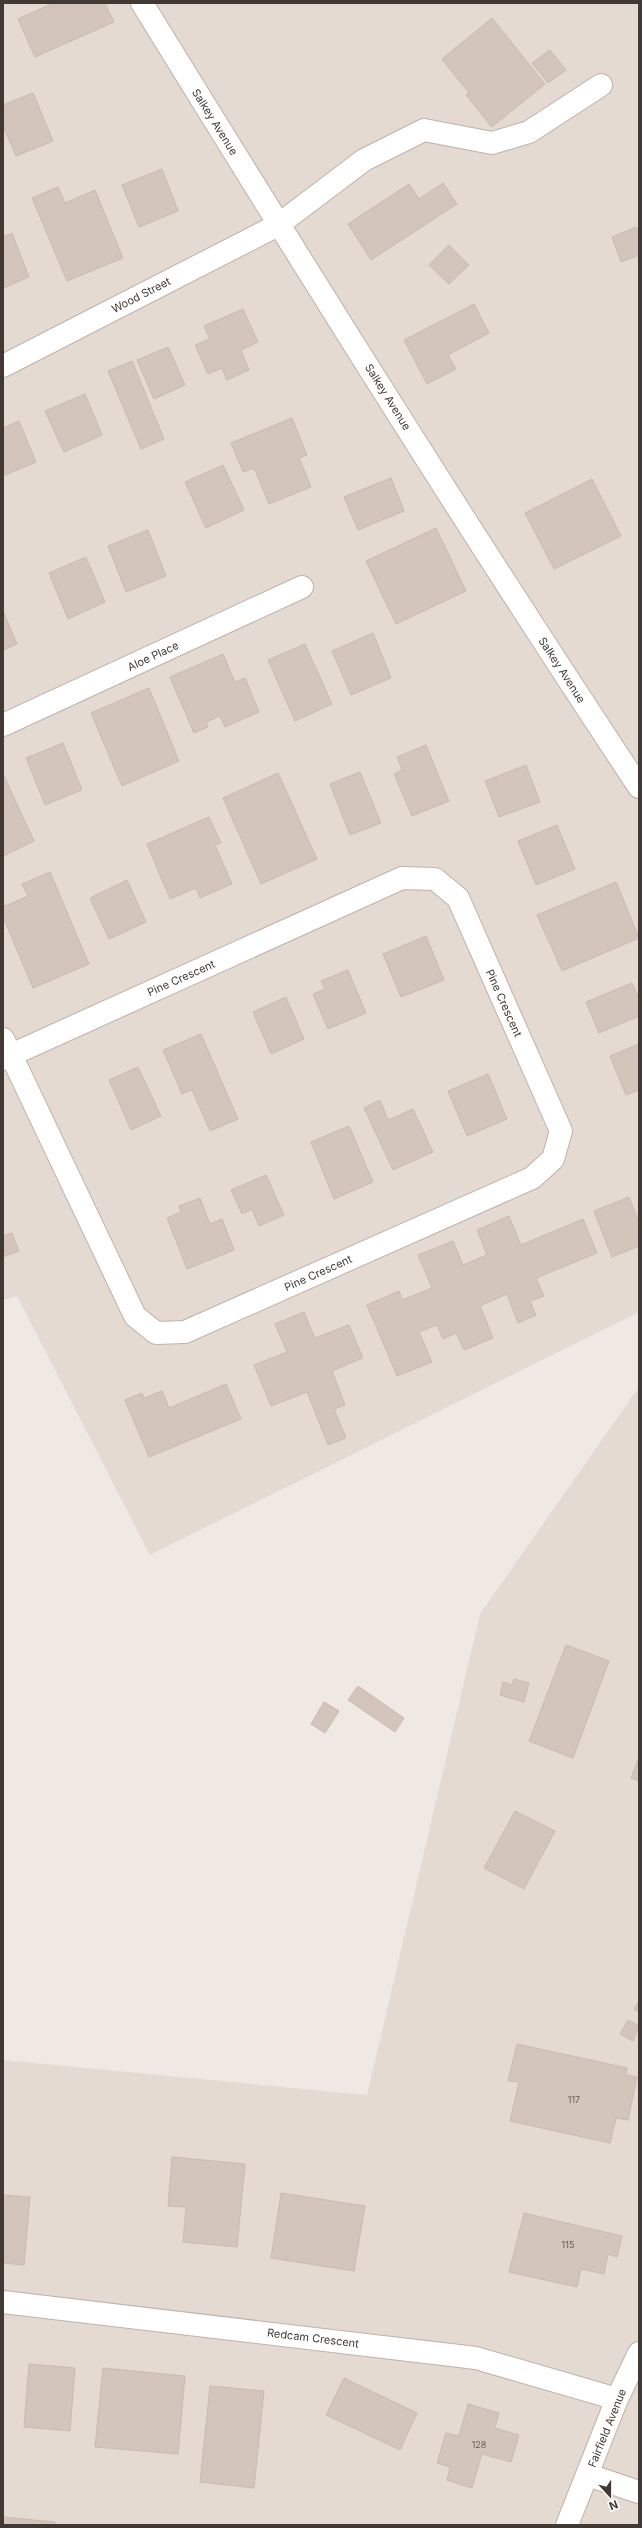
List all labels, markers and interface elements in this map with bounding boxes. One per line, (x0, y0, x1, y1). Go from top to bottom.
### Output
street label: Salkey Avenue (189, 86, 241, 158)
street label: Wood Street (109, 274, 173, 316)
street label: Salkey Avenue (362, 361, 414, 433)
street label: Salkey Avenue (535, 634, 589, 706)
street label: Aloe Place (125, 638, 181, 674)
street label: Pine Crescent (145, 957, 217, 999)
street label: Pine Crescent (483, 967, 525, 1039)
street label: Pine Crescent (282, 1252, 354, 1294)
house number: 117 (568, 2094, 580, 2105)
house number: 115 (562, 2239, 574, 2250)
street label: Redcam Crescent (266, 2325, 360, 2351)
street label: Fairfield Avenue (585, 2387, 629, 2469)
house number: 128 (472, 2439, 487, 2450)
north arrow (590, 2476, 630, 2516)
text: N (607, 2497, 620, 2513)

